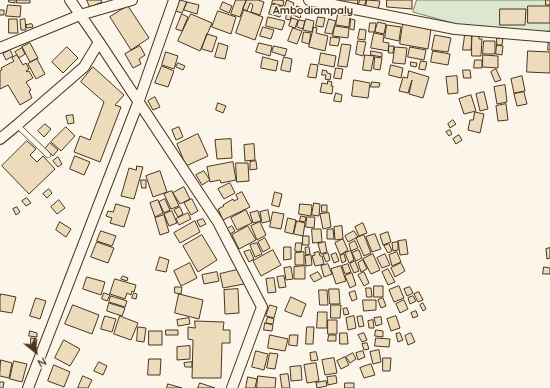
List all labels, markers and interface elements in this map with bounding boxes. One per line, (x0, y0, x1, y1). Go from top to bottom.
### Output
district label: Ambodiampaly (273, 4, 353, 18)
north arrow (16, 332, 56, 372)
text: N (35, 354, 49, 370)

